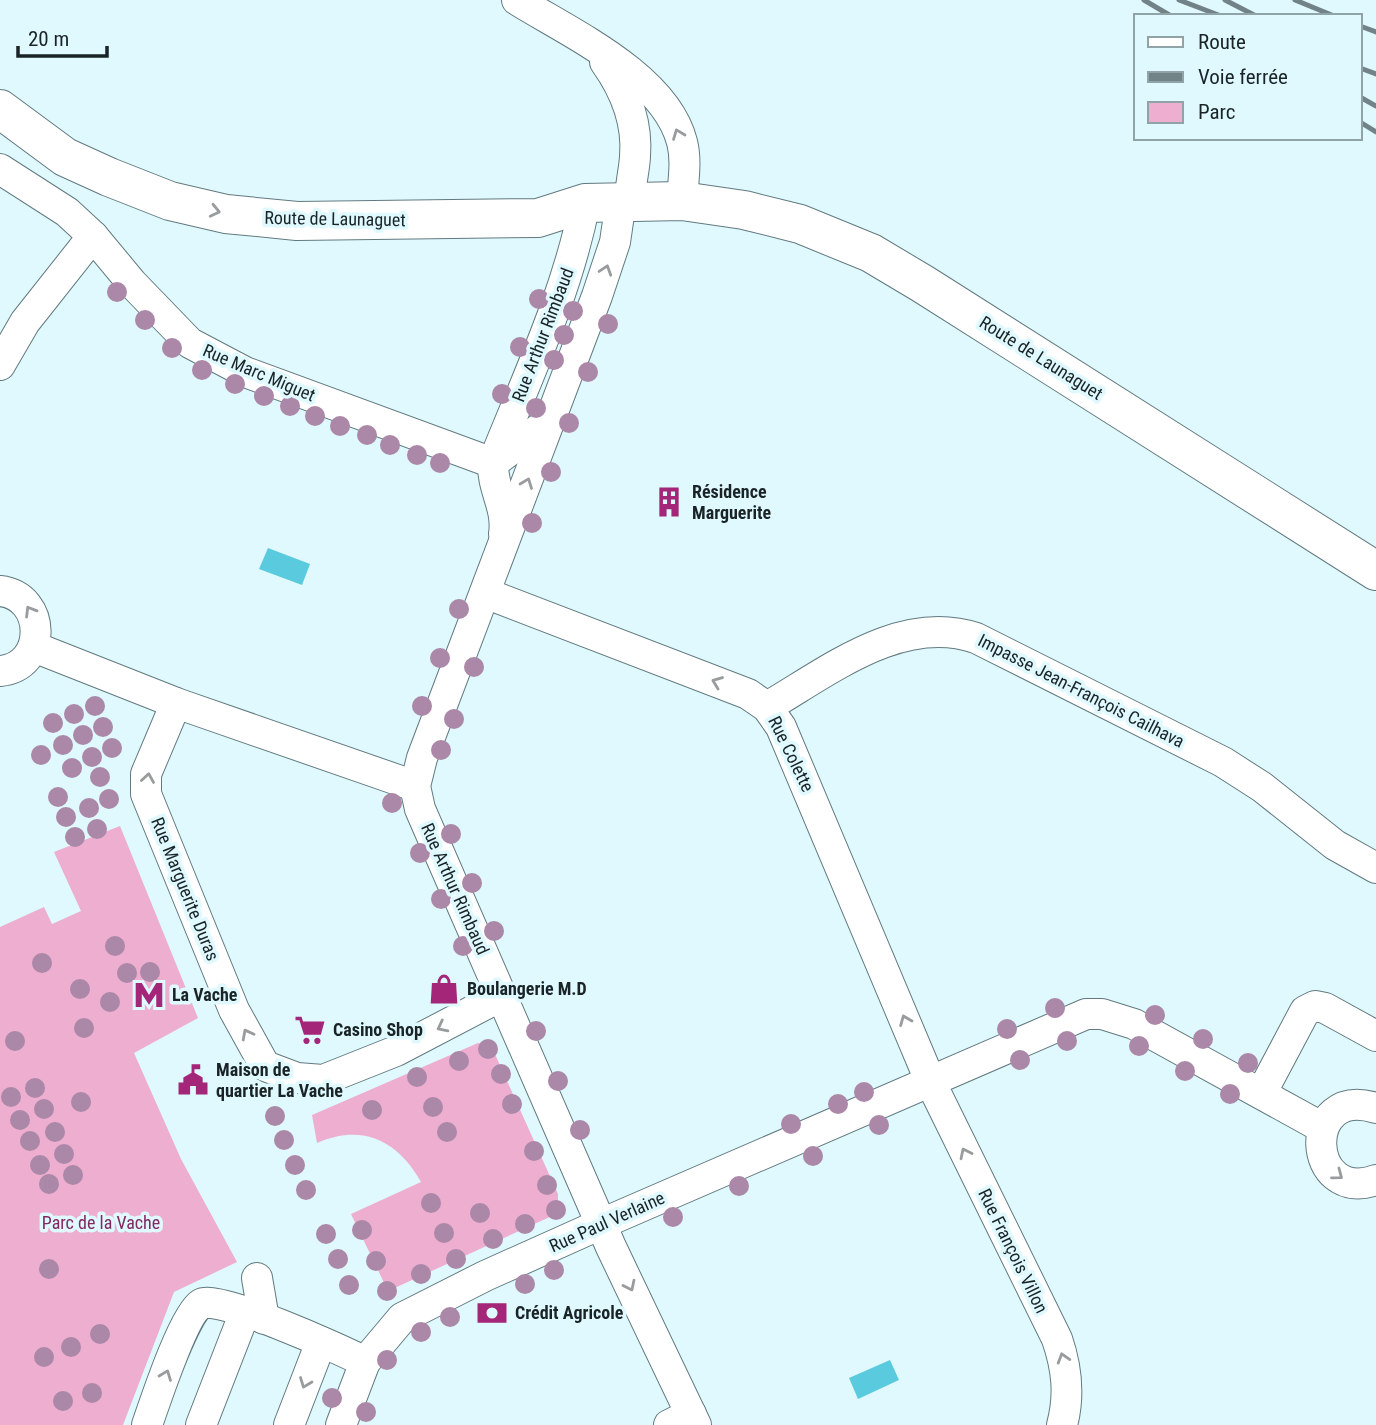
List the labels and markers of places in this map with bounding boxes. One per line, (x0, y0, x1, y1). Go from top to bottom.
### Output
place label: Résidence Marguerite (692, 481, 771, 523)
building icon: Résidence Marguerite (652, 485, 686, 519)
shop icon: Boulangerie M.D (427, 972, 461, 1006)
metro station icon: La Vache (132, 978, 166, 1012)
place label: Boulangerie M.D (467, 978, 587, 999)
place label: La Vache (172, 984, 238, 1005)
supermarket icon: Casino Shop (293, 1013, 327, 1047)
place label: Casino Shop (333, 1019, 423, 1040)
place label: Maison de quartier La Vache (216, 1059, 343, 1101)
public building icon: Maison de quartier La Vache (176, 1063, 210, 1097)
bank icon: Crédit Agricole (475, 1296, 509, 1330)
place label: Crédit Agricole (515, 1302, 624, 1323)

